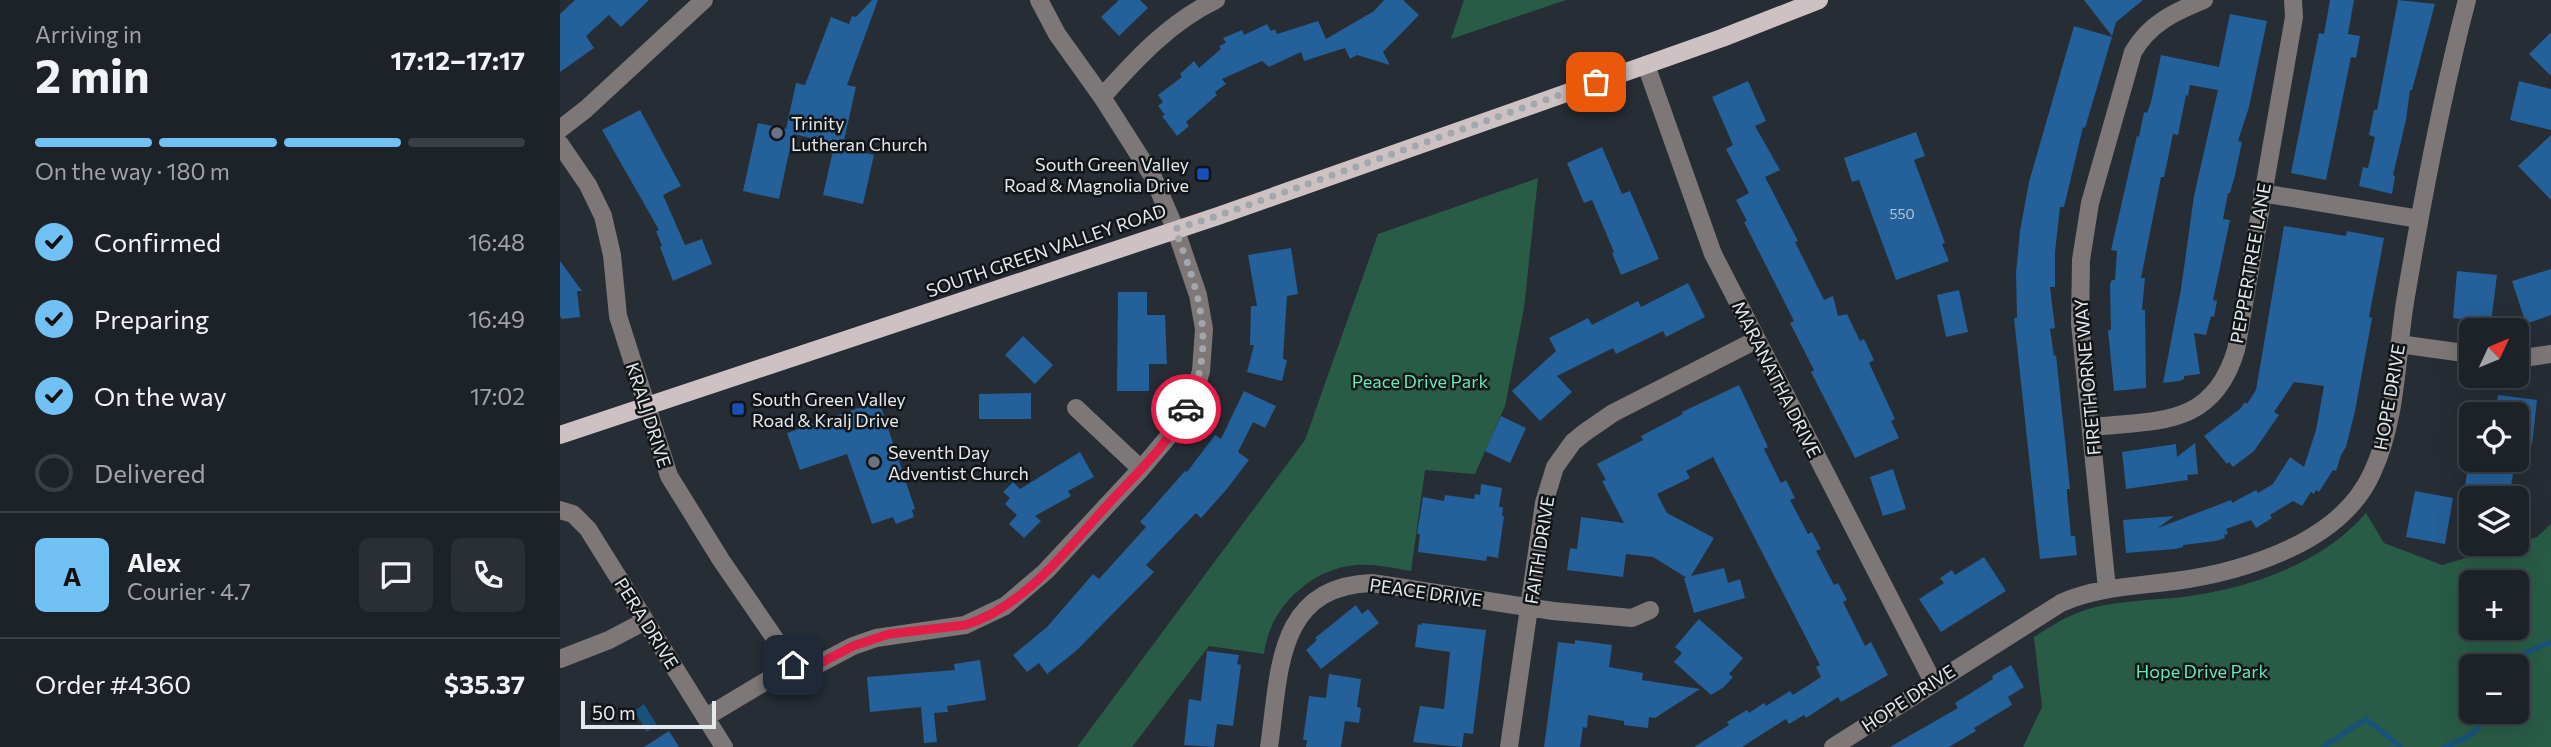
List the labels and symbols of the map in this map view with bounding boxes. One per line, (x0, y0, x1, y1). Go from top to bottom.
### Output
pin (1566, 52, 1626, 112)
place label: Trinity Lutheran Church (791, 112, 928, 155)
marker: Trinity Lutheran Church (769, 125, 785, 141)
place label: South Green Valley Road & Magnolia Drive (1004, 153, 1189, 196)
marker: South Green Valley Road & Magnolia Drive (1195, 166, 1211, 182)
street label: PEPPERTREE LANE (2225, 181, 2275, 345)
street label: SOUTH GREEN VALLEY ROAD (923, 199, 1169, 301)
house number: 550 (1889, 205, 1915, 222)
street label: MARANATHA DRIVE (1728, 297, 1826, 461)
street label: FIRETHORNE WAY (2069, 297, 2105, 456)
north arrow (2459, 318, 2529, 388)
street label: HOPE DRIVE (2369, 342, 2409, 452)
street label: KRALJ DRIVE (622, 360, 676, 470)
park label: Peace Drive Park (1352, 370, 1488, 392)
courier (1151, 374, 1221, 444)
place label: South Green Valley Road & Kralj Drive (752, 388, 906, 431)
marker: South Green Valley Road & Kralj Drive (730, 401, 746, 417)
place label: Seventh Day Adventist Church (888, 441, 1029, 484)
marker: Seventh Day Adventist Church (866, 454, 882, 470)
street label: FAITH DRIVE (1520, 494, 1558, 606)
street label: PERA DRIVE (610, 573, 684, 673)
street label: PEACE DRIVE (1368, 573, 1484, 611)
pin (763, 635, 823, 695)
street label: HOPE DRIVE (1857, 660, 1959, 736)
park label: Hope Drive Park (2136, 660, 2268, 682)
scale bar (581, 698, 716, 730)

